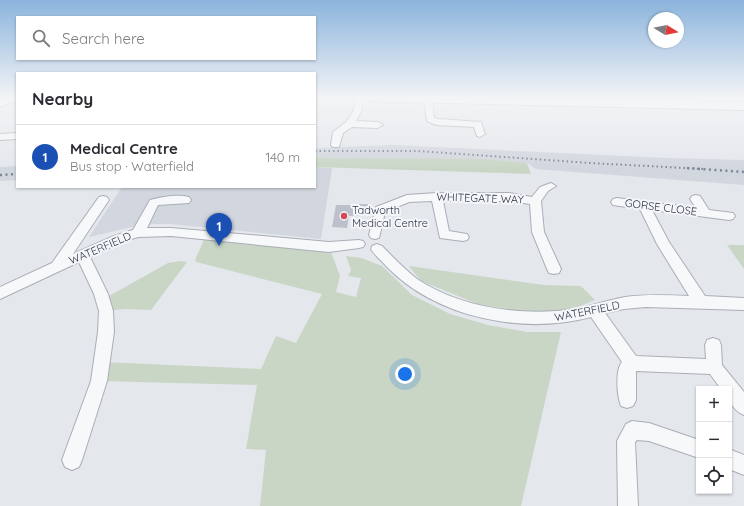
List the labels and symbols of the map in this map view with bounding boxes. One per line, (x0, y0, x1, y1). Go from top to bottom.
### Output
north arrow (648, 12, 684, 48)
street label: WHITEGATE WAY (436, 189, 524, 207)
street label: GORSE CLOSE (624, 196, 698, 218)
place label: Tadworth Medical Centre (352, 203, 428, 230)
marker: Tadworth Medical Centre (339, 211, 349, 221)
pin: 1 (206, 213, 232, 246)
street label: WATERFIELD (67, 229, 133, 267)
street label: WATERFIELD (553, 298, 621, 324)
your location (395, 364, 415, 384)

